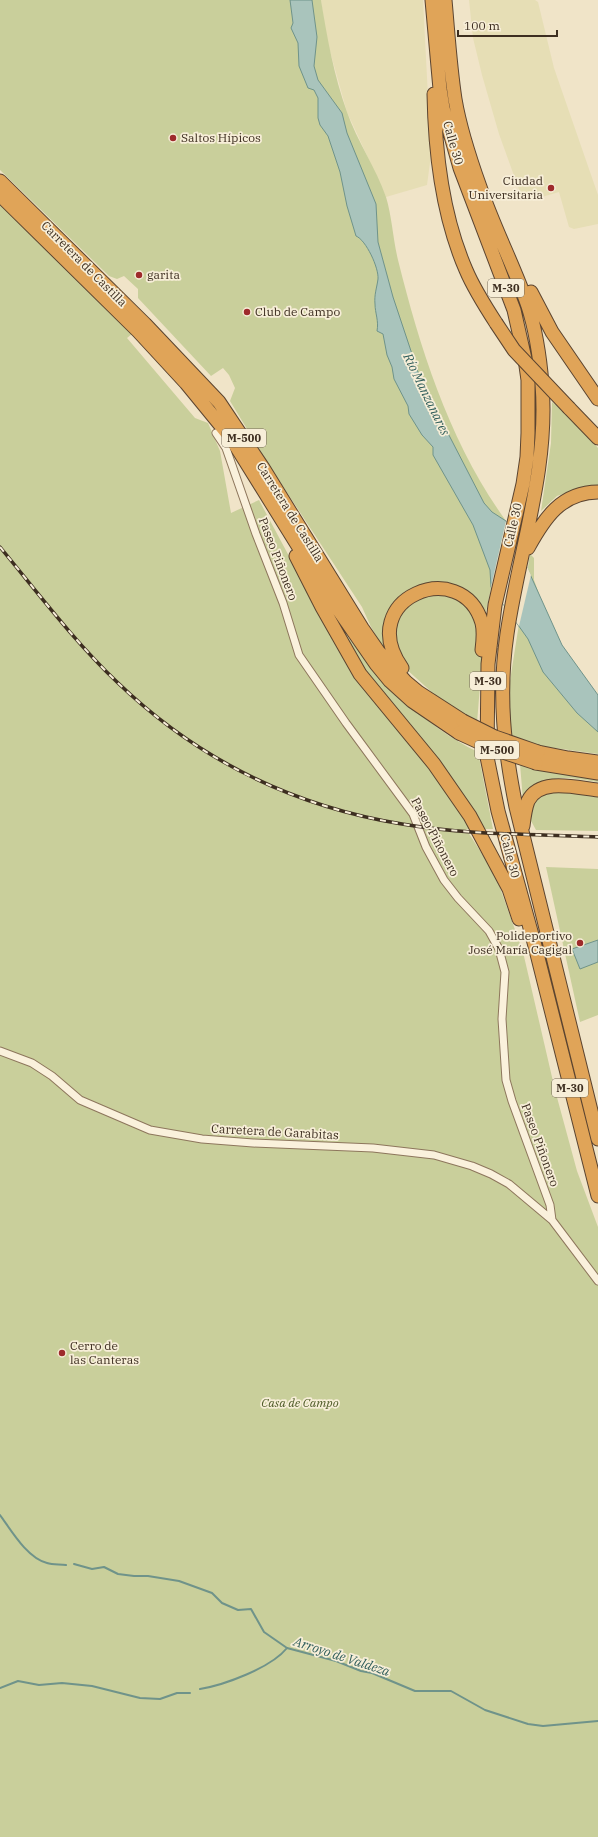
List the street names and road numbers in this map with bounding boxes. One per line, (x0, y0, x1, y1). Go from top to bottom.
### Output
street label: Calle 30 (440, 119, 467, 167)
street label: Carretera de Castilla (38, 218, 131, 310)
road number: M-30 (488, 279, 524, 297)
road number: M-500 (222, 429, 266, 447)
street label: Carretera de Castilla (254, 459, 327, 565)
street label: Calle 30 (500, 501, 525, 549)
street label: Paseo Piñonero (256, 515, 301, 603)
road number: M-30 (470, 672, 506, 690)
road number: M-500 (475, 741, 519, 759)
street label: Paseo Piñonero (408, 795, 463, 879)
street label: Calle 30 (497, 832, 524, 880)
road number: M-30 (552, 1079, 588, 1097)
street label: Paseo Piñonero (518, 1101, 563, 1189)
street label: Carretera de Garabitas (211, 1121, 339, 1142)

